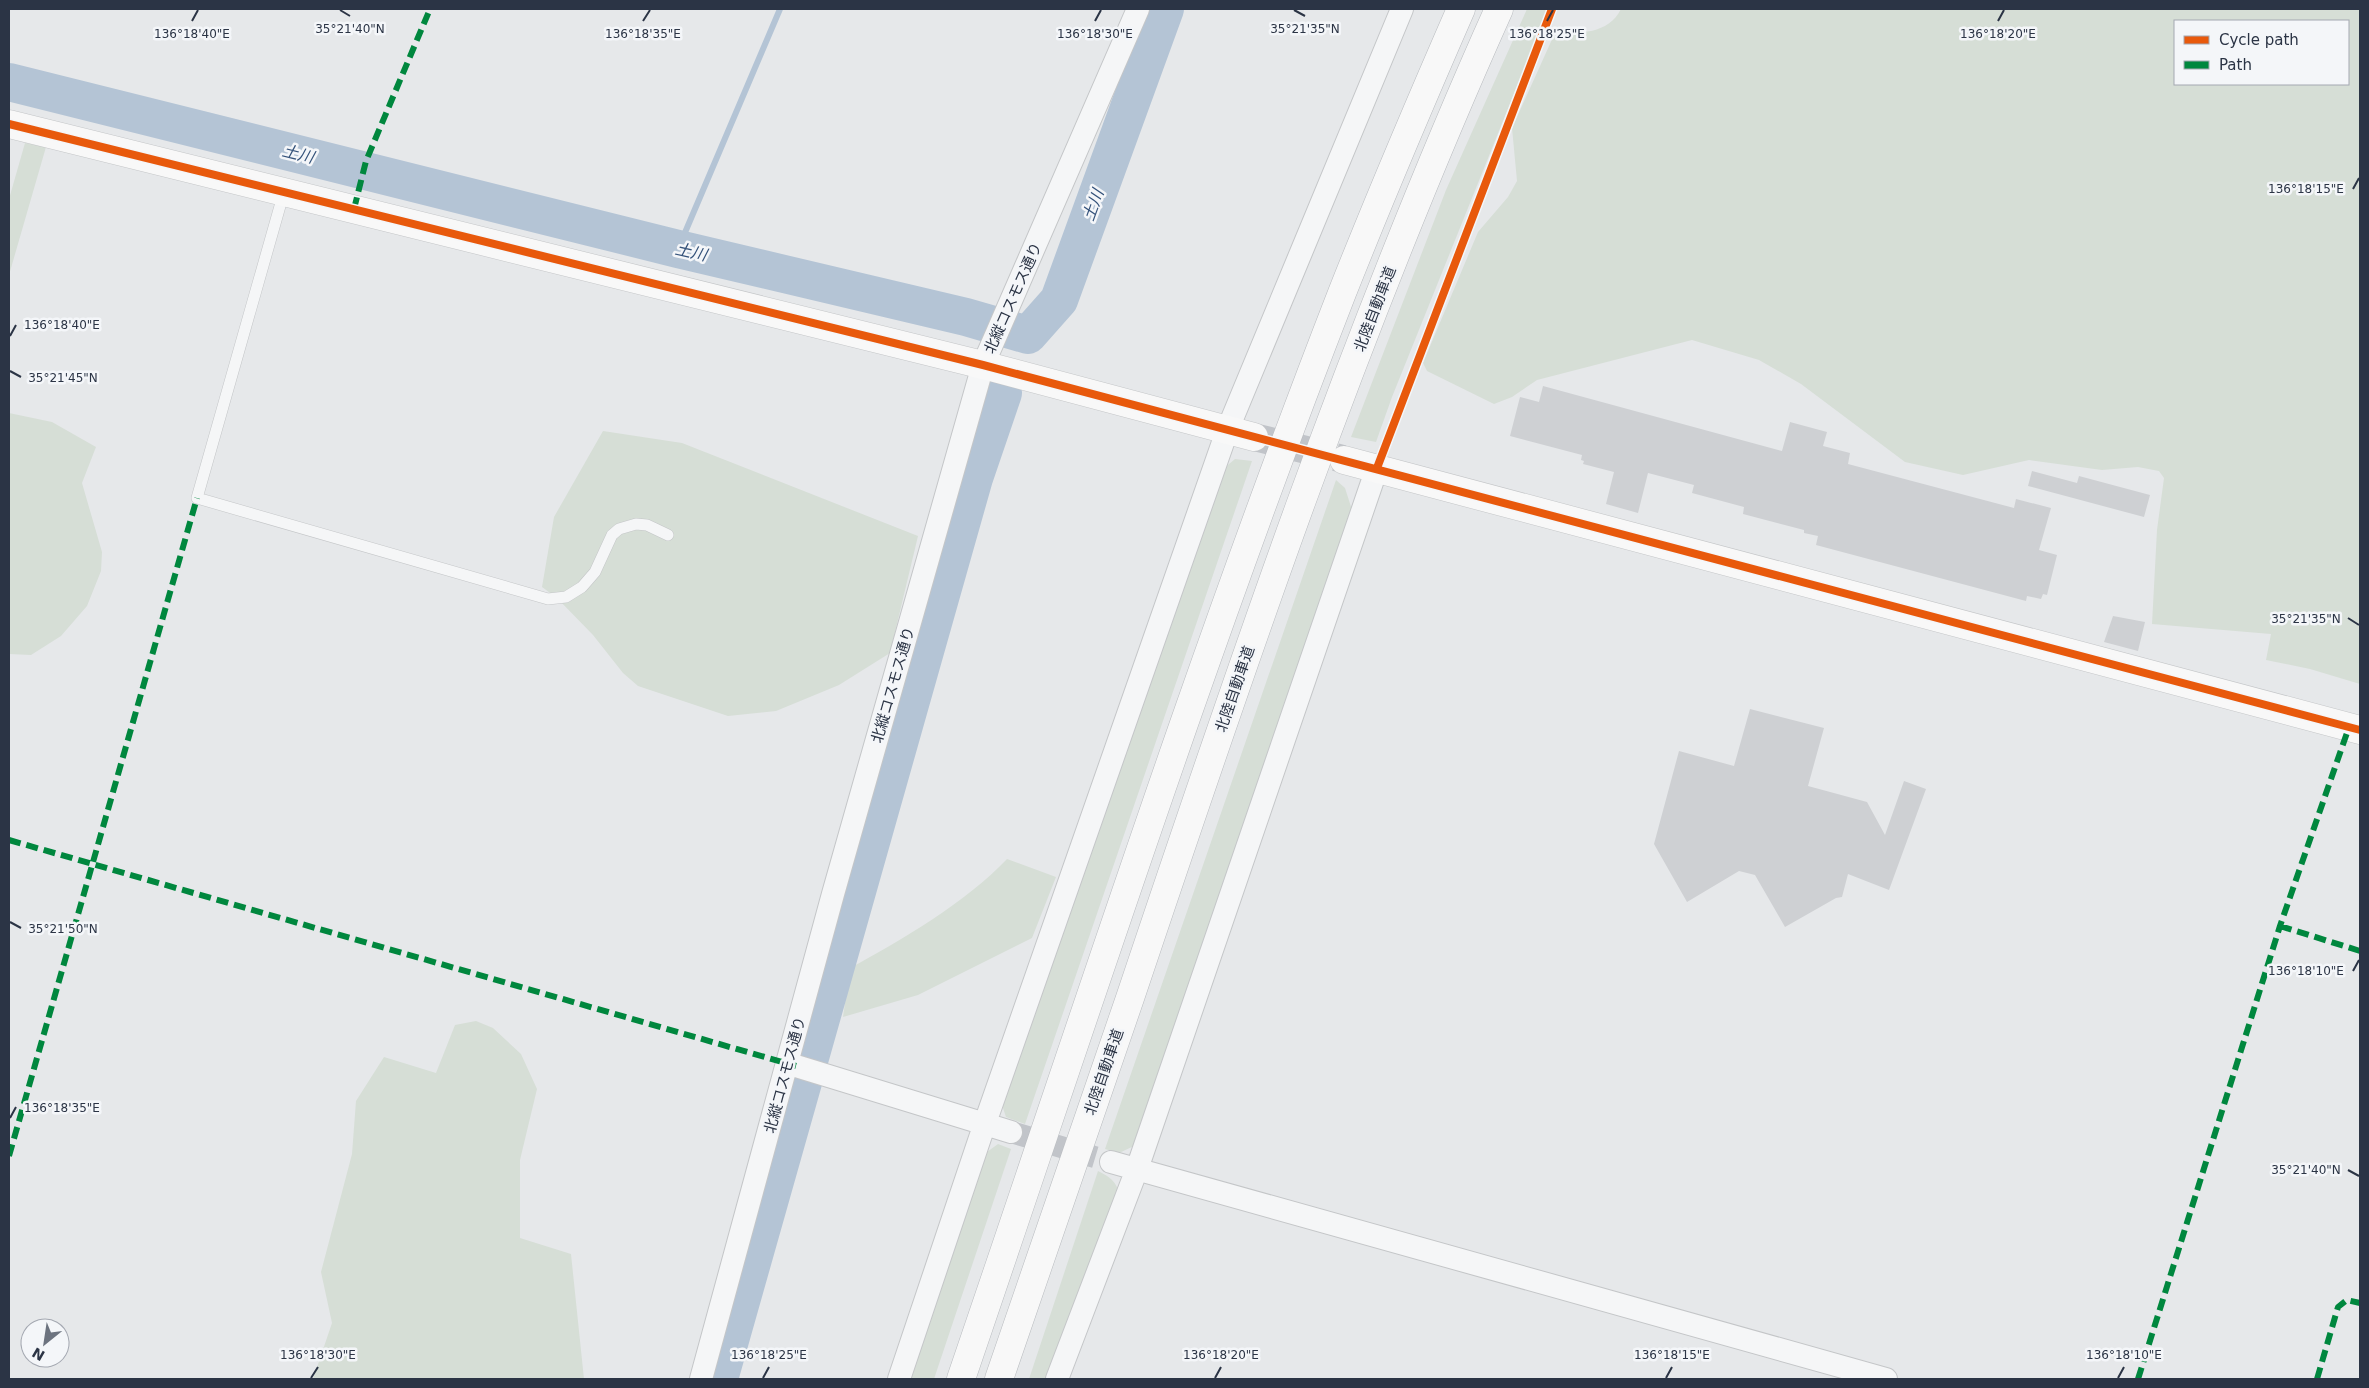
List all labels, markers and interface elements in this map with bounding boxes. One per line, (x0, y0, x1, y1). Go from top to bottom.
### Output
legend (2174, 20, 2349, 85)
text: 35°21'40"N (315, 22, 385, 36)
text: 35°21'35"N (1270, 22, 1340, 36)
text: 136°18'40"E (154, 27, 230, 41)
text: 136°18'35"E (605, 27, 681, 41)
text: 136°18'30"E (1057, 27, 1133, 41)
text: 136°18'25"E (1509, 27, 1585, 41)
text: 136°18'20"E (1960, 27, 2036, 41)
text: Cycle path (2219, 31, 2299, 49)
text: Path (2219, 56, 2252, 74)
water label: 土川 (280, 141, 318, 168)
text: 136°18'15"E (2268, 182, 2344, 196)
water label: 土川 (1079, 185, 1108, 223)
water label: 土川 (673, 239, 711, 265)
street label: 北縦コスモス通り (980, 240, 1046, 356)
street label: 北陸自動車道 (1350, 264, 1400, 354)
text: 136°18'40"E (24, 318, 100, 332)
text: 35°21'45"N (28, 371, 98, 385)
text: 35°21'35"N (2271, 612, 2341, 626)
street label: 北縦コスモス通り (868, 625, 918, 745)
street label: 北陸自動車道 (1212, 644, 1258, 734)
text: 35°21'50"N (28, 922, 98, 936)
text: 136°18'10"E (2268, 964, 2344, 978)
street label: 北縦コスモス通り (761, 1015, 809, 1135)
street label: 北陸自動車道 (1081, 1027, 1127, 1117)
text: 136°18'35"E (24, 1101, 100, 1115)
text: 35°21'40"N (2271, 1163, 2341, 1177)
north arrow (20, 1318, 70, 1368)
text: N (29, 1344, 48, 1364)
text: 136°18'30"E (280, 1348, 356, 1362)
text: 136°18'25"E (731, 1348, 807, 1362)
text: 136°18'20"E (1183, 1348, 1259, 1362)
text: 136°18'15"E (1634, 1348, 1710, 1362)
text: 136°18'10"E (2086, 1348, 2162, 1362)

